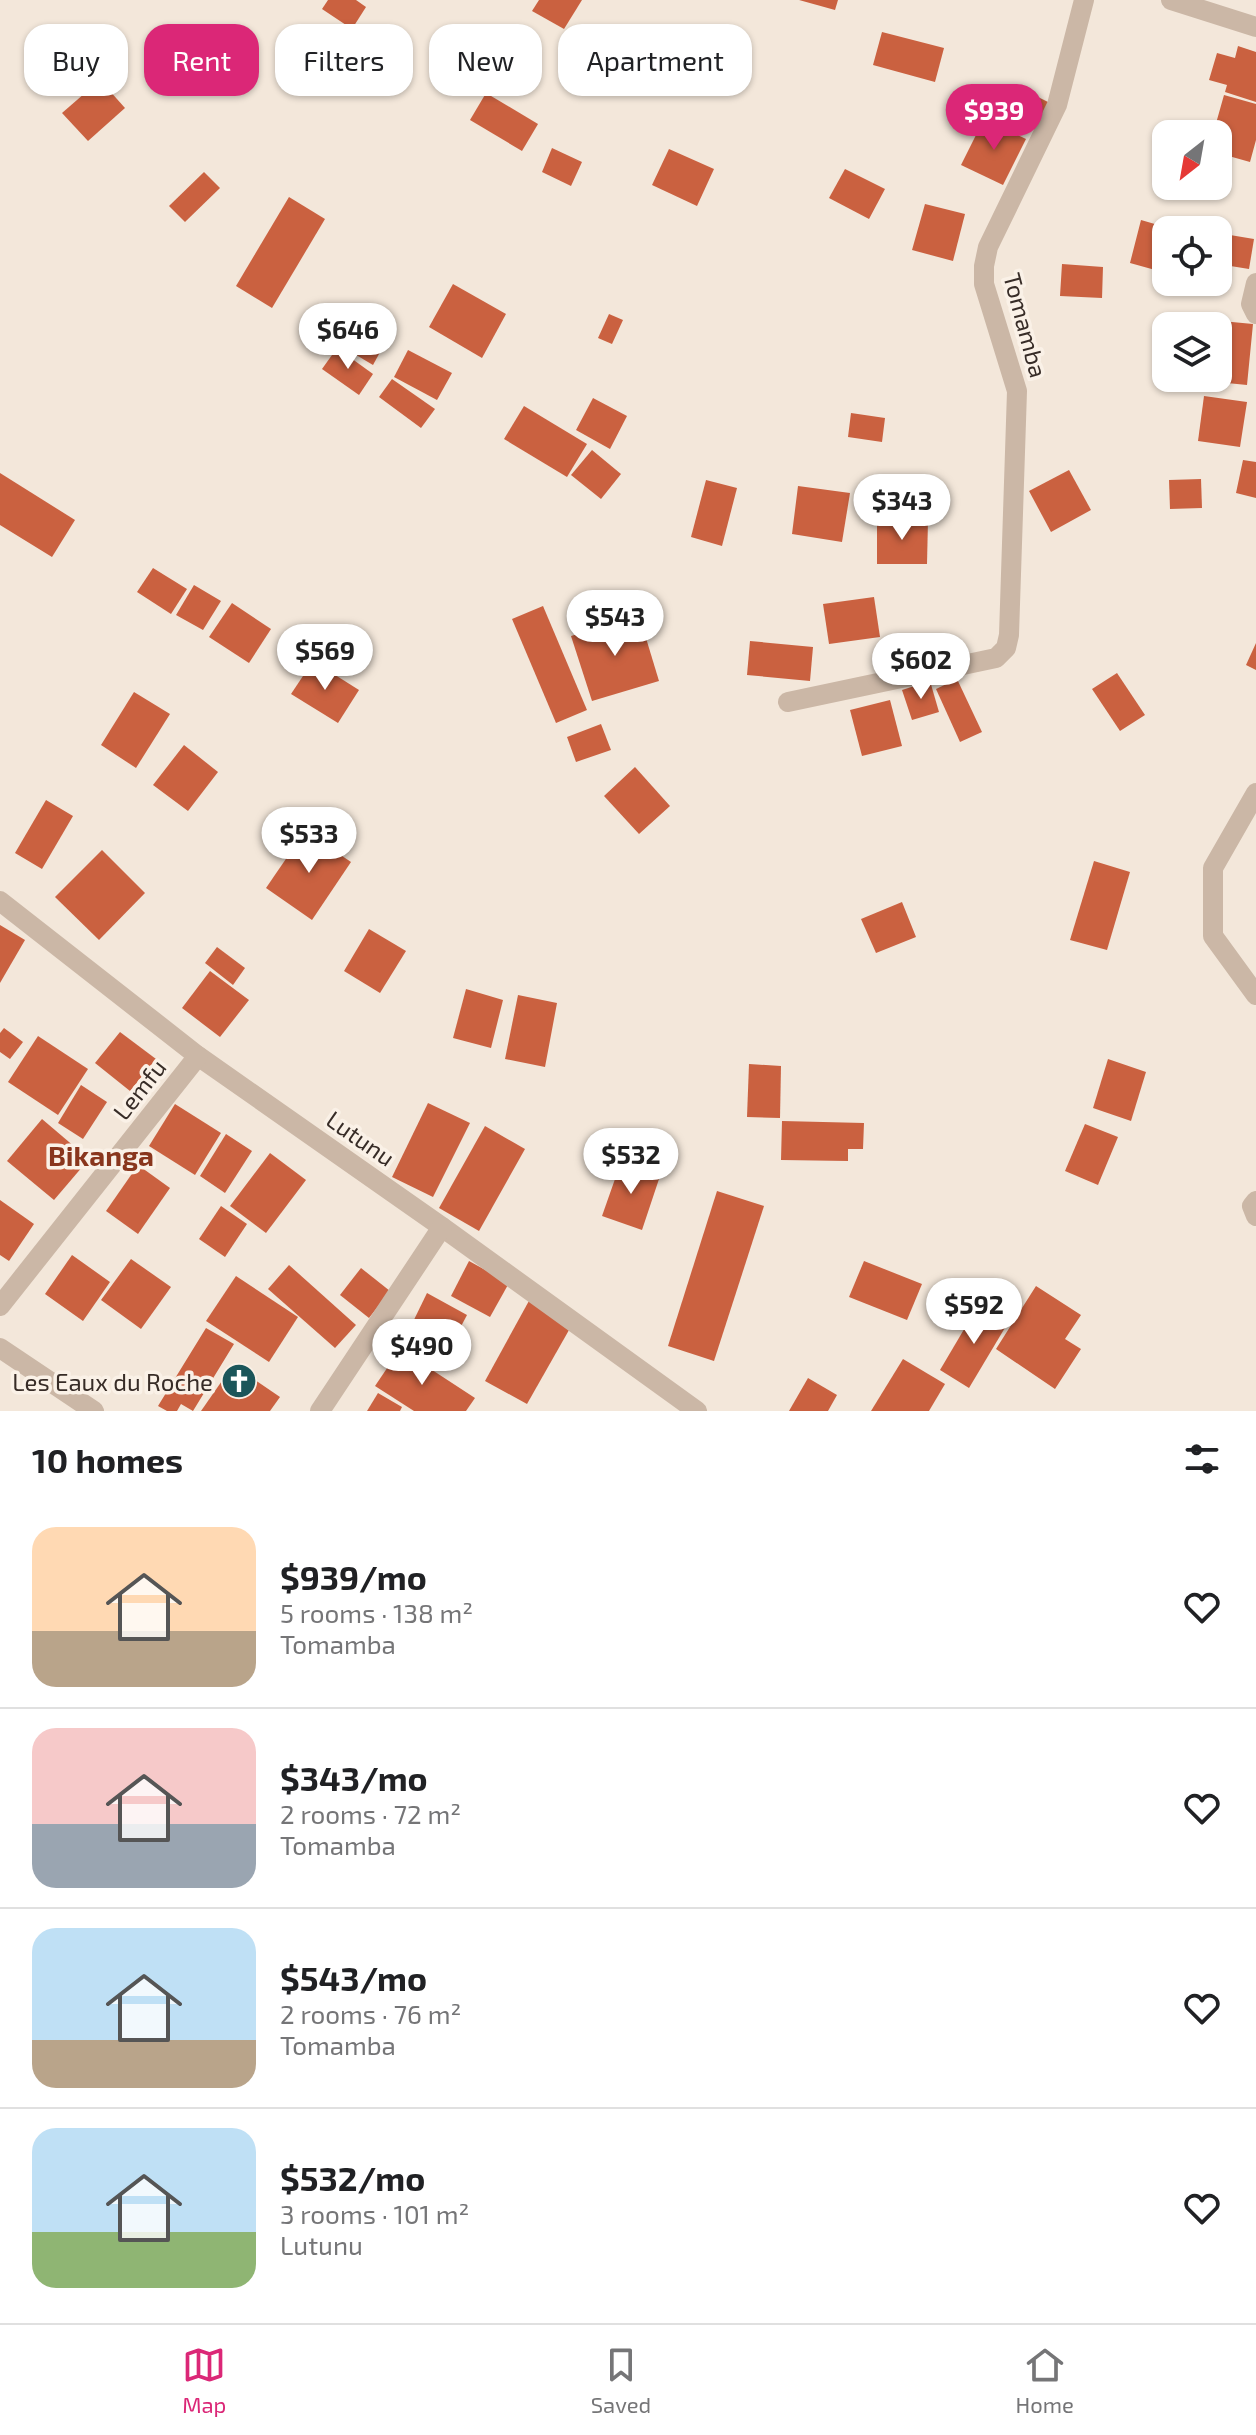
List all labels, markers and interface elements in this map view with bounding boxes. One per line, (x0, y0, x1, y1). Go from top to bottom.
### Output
chip: Buy (24, 24, 128, 96)
chip: Rent (144, 24, 259, 96)
chip: Filters (275, 24, 413, 96)
chip: New (429, 24, 542, 96)
chip: Apartment (558, 24, 752, 96)
pin: $939 (947, 84, 1041, 152)
text: $939 (964, 94, 1024, 125)
north arrow (1152, 120, 1232, 200)
map controls (1152, 120, 1232, 392)
button: locate (1152, 216, 1232, 296)
street label: Tomamba (998, 270, 1054, 380)
pin: $646 (301, 303, 395, 371)
button: layers (1152, 312, 1232, 392)
text: $646 (317, 313, 379, 344)
pin: $343 (855, 474, 949, 542)
text: $343 (871, 484, 933, 515)
pin: $543 (568, 590, 662, 658)
text: $543 (585, 600, 645, 631)
pin: $569 (278, 624, 372, 692)
pin: $602 (874, 633, 968, 701)
text: $569 (295, 634, 355, 665)
text: $602 (890, 643, 952, 674)
pin: $533 (262, 807, 356, 875)
text: $533 (280, 817, 338, 848)
street label: Lemfu (106, 1053, 172, 1125)
street label: Lutunu (321, 1104, 401, 1172)
pin: $532 (584, 1128, 678, 1196)
district label: Bikanga (48, 1138, 154, 1172)
text: $532 (601, 1138, 661, 1169)
pin: $592 (927, 1278, 1021, 1346)
text: $592 (944, 1288, 1004, 1319)
pin: $490 (375, 1319, 469, 1387)
text: $490 (390, 1329, 454, 1360)
church icon: Les Eaux du Roche (220, 1362, 258, 1400)
place label: Les Eaux du Roche (12, 1367, 213, 1396)
icon: filters (1180, 1437, 1224, 1481)
text: 10 homes (32, 1439, 183, 1480)
text: $939/mo (280, 1556, 427, 1597)
icon: home (96, 1559, 192, 1655)
icon: heart (1180, 1585, 1224, 1629)
text: 5 rooms · 138 m² (280, 1597, 473, 1628)
text: Tomamba (280, 1628, 396, 1659)
text: $343/mo (280, 1757, 428, 1798)
icon: home (96, 1760, 192, 1856)
icon: heart (1180, 1786, 1224, 1830)
text: 2 rooms · 72 m² (280, 1798, 461, 1829)
text: Tomamba (280, 1829, 396, 1860)
text: $543/mo (280, 1957, 427, 1998)
icon: home (96, 1960, 192, 2056)
icon: heart (1180, 1986, 1224, 2030)
text: 2 rooms · 76 m² (280, 1998, 461, 2029)
text: Tomamba (280, 2029, 396, 2060)
text: $532/mo (280, 2157, 425, 2198)
icon: home (96, 2160, 192, 2256)
icon: heart (1180, 2186, 1224, 2230)
text: 3 rooms · 101 m² (280, 2198, 469, 2229)
text: Lutunu (280, 2229, 363, 2260)
tab: Map (182, 2343, 226, 2417)
tab: Saved (591, 2343, 651, 2417)
tab: Home (1015, 2343, 1074, 2417)

